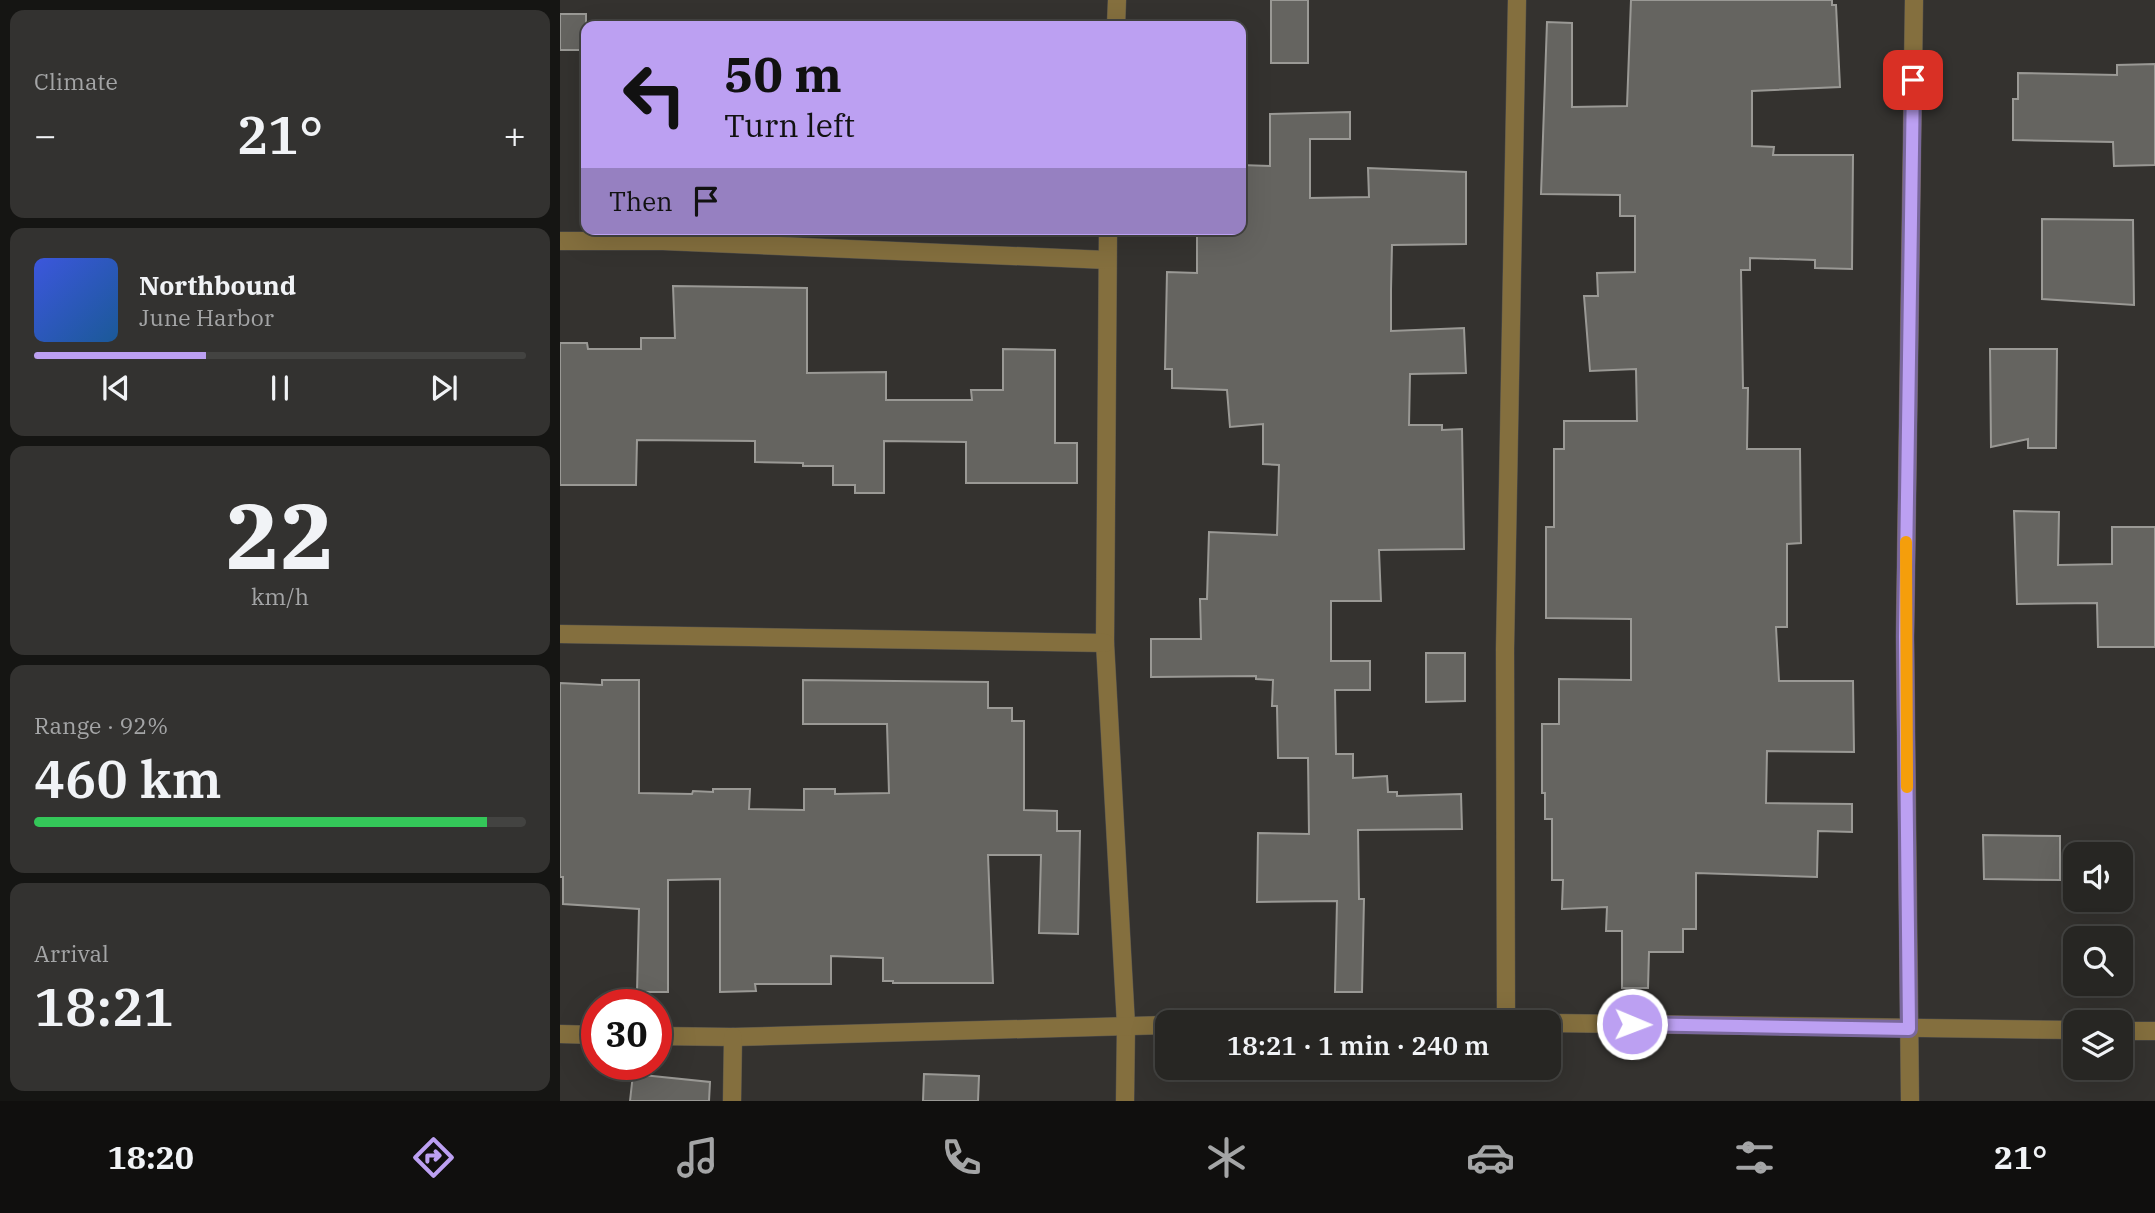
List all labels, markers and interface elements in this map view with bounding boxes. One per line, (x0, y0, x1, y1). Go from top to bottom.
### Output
text: 50 m (724, 42, 842, 105)
icon: left (609, 49, 700, 140)
pin (1883, 50, 1943, 110)
icon: arrive (1894, 61, 1932, 99)
text: Climate (34, 66, 118, 96)
text: 21° (237, 101, 323, 168)
text: Turn left (724, 104, 855, 146)
text: − (34, 110, 57, 159)
text: + (503, 110, 526, 159)
icon: arrive (687, 182, 725, 220)
text: Then (609, 184, 673, 218)
text: Northbound (139, 268, 296, 302)
text: June Harbor (139, 302, 274, 332)
icon: previous (97, 369, 135, 407)
icon: pause (261, 369, 299, 407)
icon: next (425, 369, 463, 407)
text: 22 (225, 476, 335, 594)
text: km/h (251, 581, 309, 611)
text: Range · 92% (34, 710, 168, 740)
text: 460 km (34, 745, 222, 812)
map controls (2063, 842, 2133, 1080)
button: sound (2063, 842, 2133, 912)
button: search (2063, 926, 2133, 996)
text: Arrival (34, 938, 109, 968)
text: 18:21 (34, 973, 174, 1040)
position arrow (1595, 987, 1669, 1061)
speed limit sign: 30 (581, 989, 672, 1080)
button: layers (2063, 1010, 2133, 1080)
text: 18:21 · 1 min · 240 m (1227, 1028, 1489, 1062)
icon: directions (409, 1133, 458, 1182)
icon: music (673, 1133, 722, 1182)
icon: phone (937, 1133, 986, 1182)
icon: climate (1202, 1133, 1251, 1182)
icon: car (1466, 1133, 1515, 1182)
icon: filters (1730, 1133, 1779, 1182)
text: 18:20 (108, 1136, 194, 1178)
text: 21° (1994, 1136, 2047, 1178)

